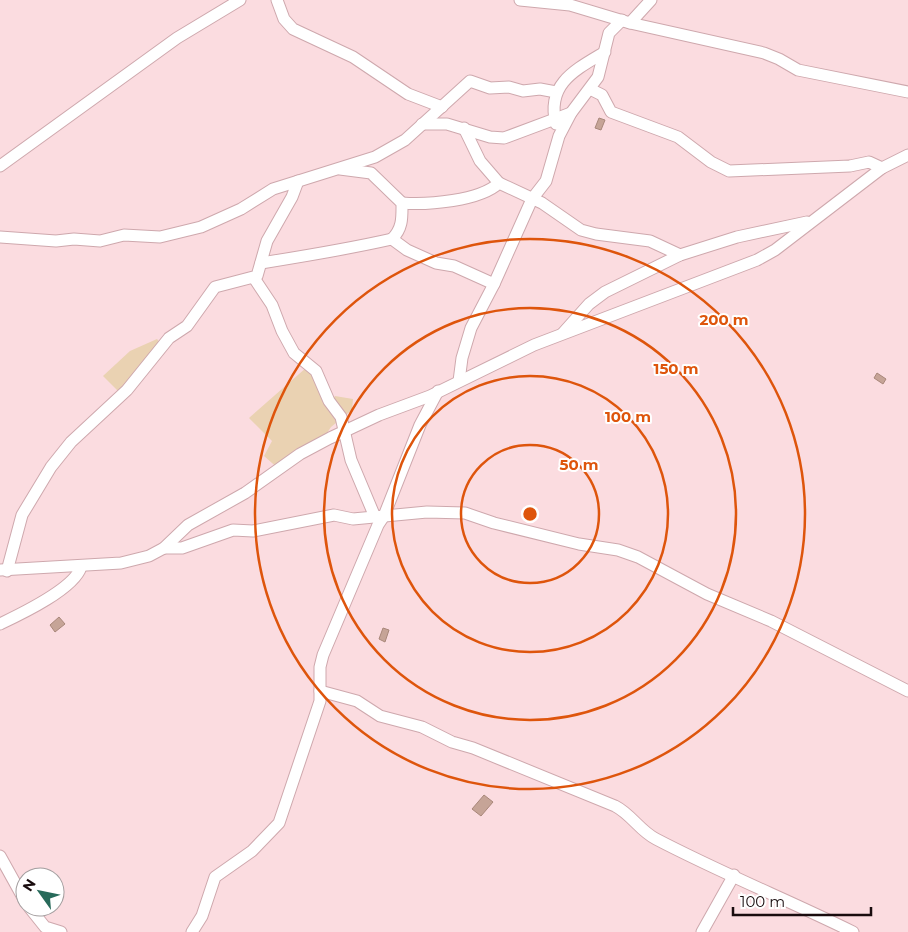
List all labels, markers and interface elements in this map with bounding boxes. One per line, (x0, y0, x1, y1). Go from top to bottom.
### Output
text: 200 m (699, 310, 749, 329)
text: 150 m (654, 359, 698, 378)
text: 100 m (605, 407, 651, 426)
text: 50 m (559, 455, 599, 474)
centre of rings (521, 505, 539, 523)
north arrow (15, 867, 65, 917)
text: N (18, 875, 40, 895)
scale bar (733, 884, 870, 916)
text: 100 m (740, 892, 785, 911)

